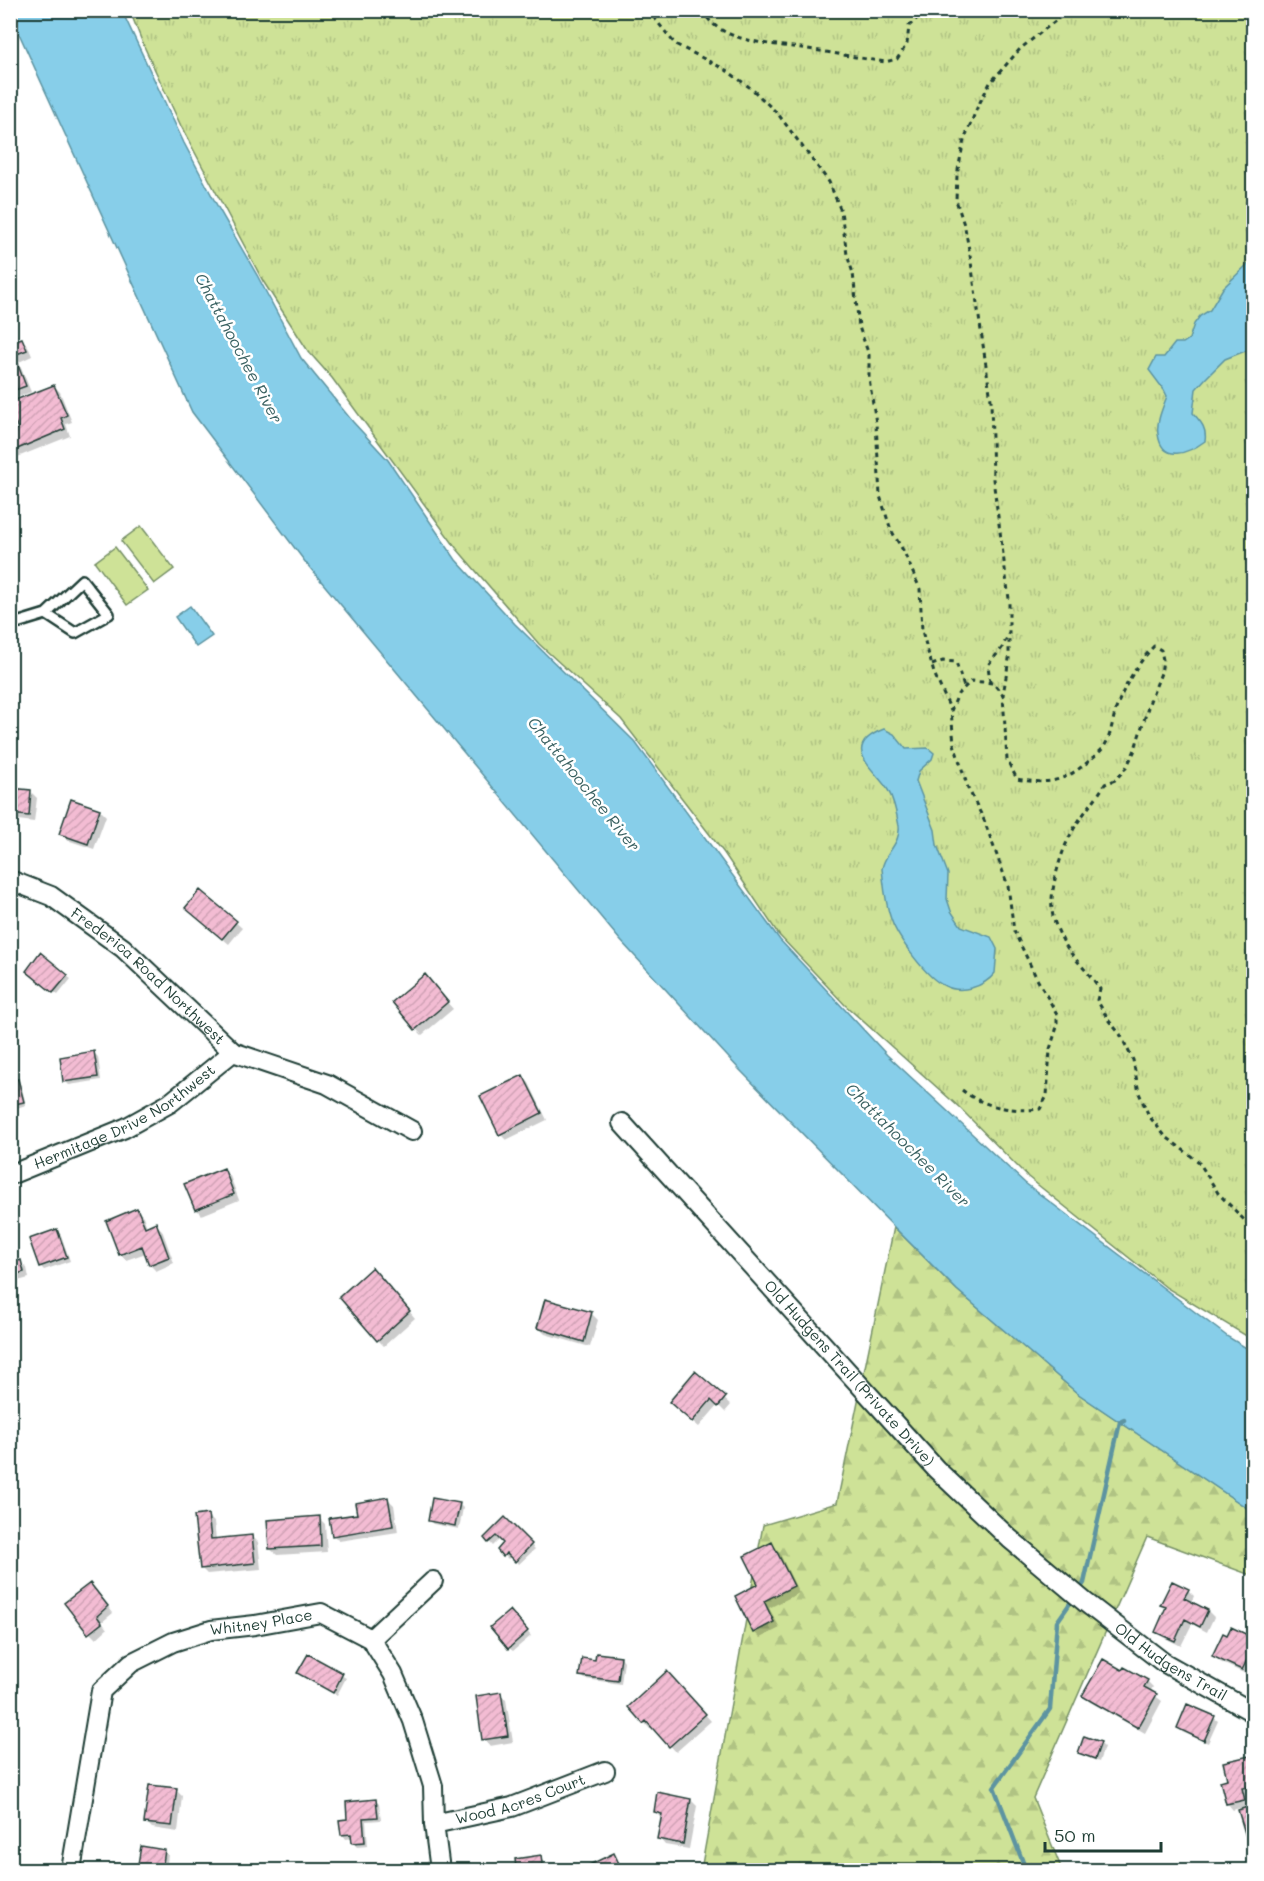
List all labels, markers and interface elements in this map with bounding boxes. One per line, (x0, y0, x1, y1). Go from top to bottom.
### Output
water label: Chattahoochee River (191, 269, 288, 427)
water label: Chattahoochee River (524, 712, 645, 855)
street label: Frederica Road Northwest (67, 903, 230, 1048)
street label: Hermitage Drive Northwest (30, 1059, 219, 1173)
water label: Chattahoochee River (842, 1078, 975, 1211)
street label: Old Hudgens Trail (Private Drive) (760, 1275, 939, 1470)
street label: Whitney Place (209, 1604, 314, 1639)
street label: Old Hudgens Trail (1111, 1618, 1231, 1705)
street label: Wood Acres Court (453, 1769, 588, 1828)
scale bar (1045, 1815, 1160, 1853)
text: 50 m (1054, 1823, 1096, 1847)

